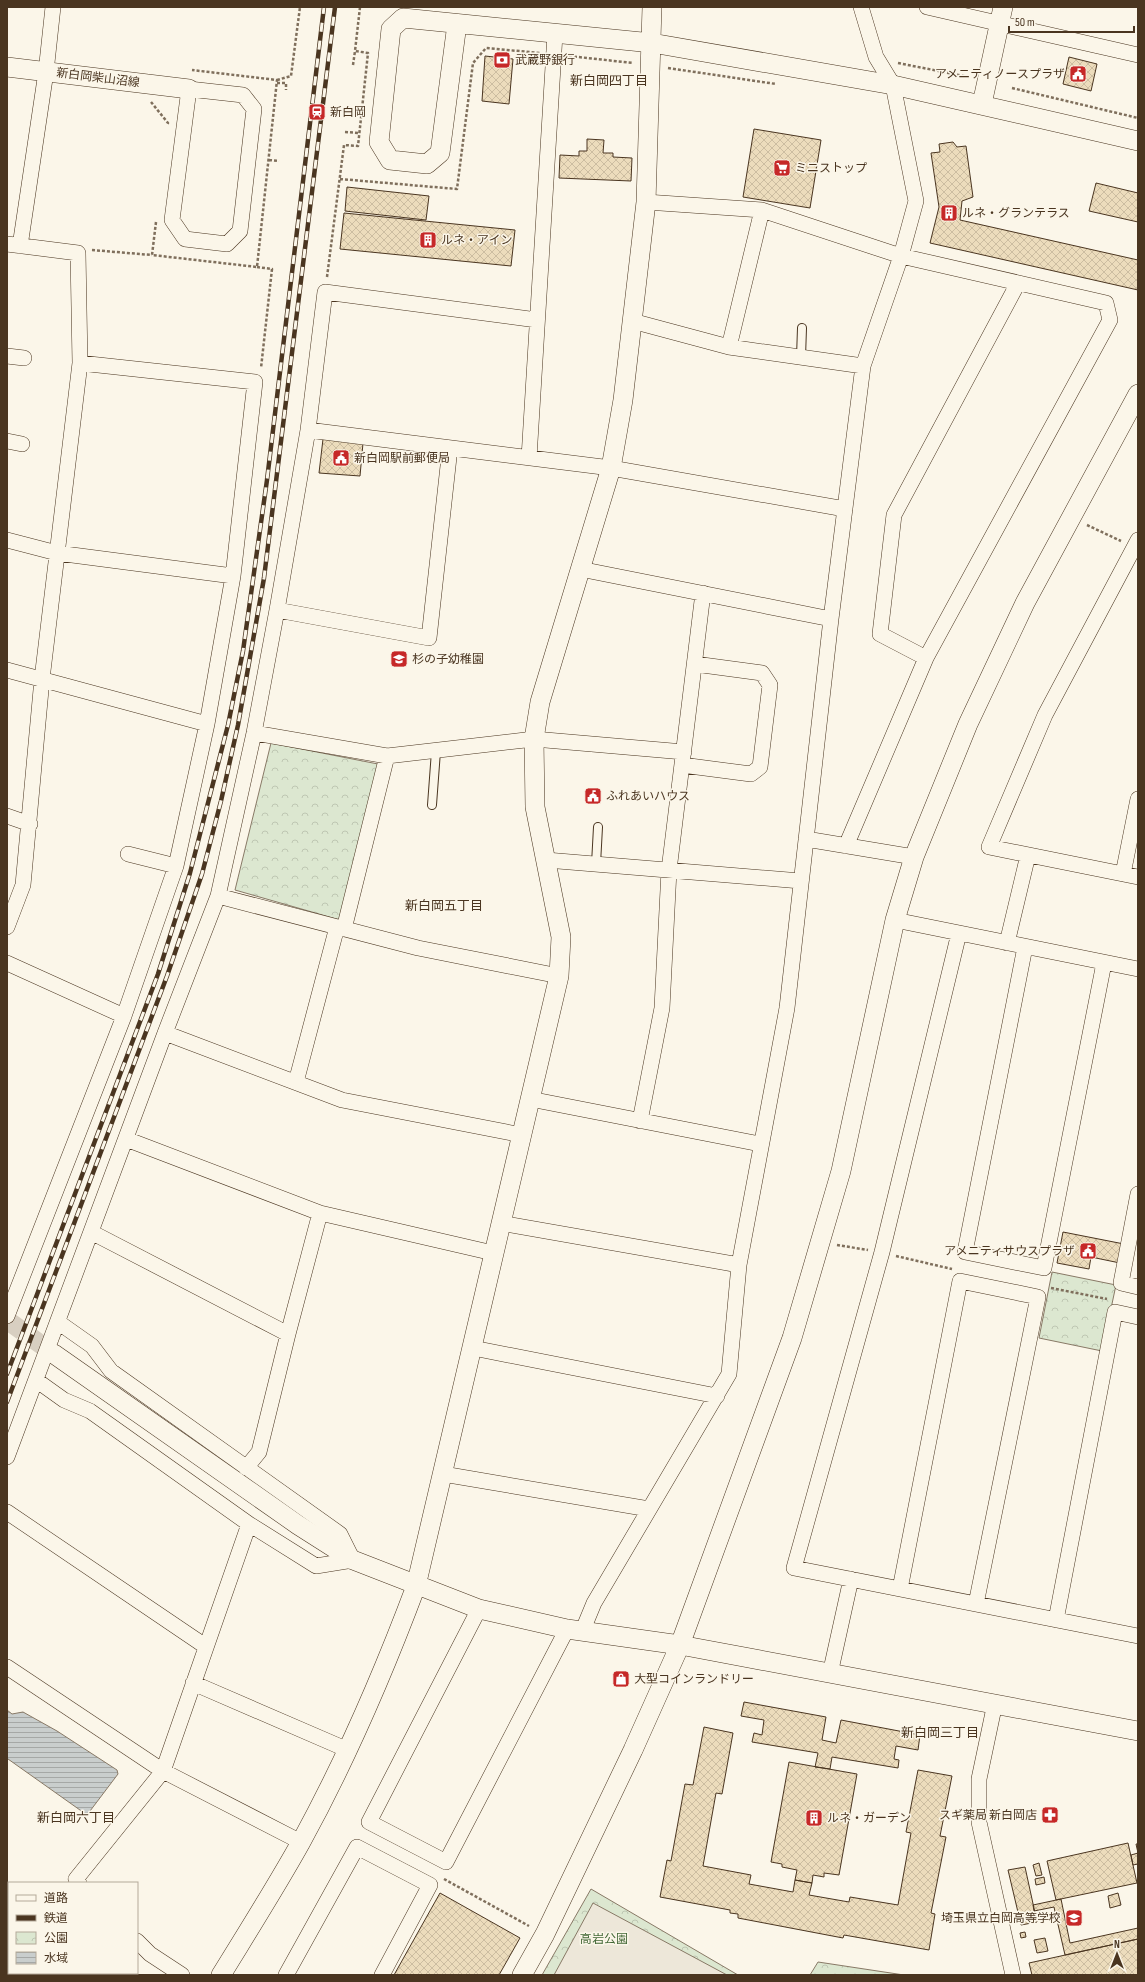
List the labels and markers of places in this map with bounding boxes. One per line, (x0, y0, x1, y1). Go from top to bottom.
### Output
bank icon: 武蔵野銀行 (492, 50, 512, 70)
place label: 武蔵野銀行 (515, 53, 575, 68)
public building icon: アメニティノースプラザ (1068, 64, 1088, 84)
place label: アメニティノースプラザ (935, 67, 1065, 82)
station icon: 新白岡 (307, 102, 327, 122)
place label: 新白岡 (330, 105, 366, 120)
supermarket icon: ミニストップ (772, 158, 792, 178)
place label: ミニストップ (795, 161, 867, 176)
building icon: ルネ・グランテラス (939, 203, 959, 223)
place label: ルネ・グランテラス (962, 206, 1070, 221)
building icon: ルネ・アイン (418, 230, 438, 250)
place label: ルネ・アイン (441, 233, 512, 248)
public building icon: 新白岡駅前郵便局 (331, 448, 351, 468)
place label: 新白岡駅前郵便局 (354, 451, 450, 466)
school or university icon: 杉の子幼稚園 (389, 649, 409, 669)
place label: 杉の子幼稚園 (412, 652, 484, 667)
public building icon: ふれあいハウス (583, 786, 603, 806)
place label: ふれあいハウス (606, 789, 690, 804)
public building icon: アメニティサウスプラザ (1078, 1241, 1098, 1261)
place label: アメニティサウスプラザ (944, 1244, 1075, 1259)
shop icon: 大型コインランドリー (611, 1669, 631, 1689)
place label: 大型コインランドリー (634, 1672, 754, 1687)
pharmacy icon: スギ薬局 新白岡店 (1040, 1805, 1060, 1825)
building icon: ルネ・ガーデン (804, 1808, 824, 1828)
place label: スギ薬局 新白岡店 (939, 1808, 1037, 1823)
place label: ルネ・ガーデン (827, 1811, 911, 1826)
school or university icon: 埼玉県立白岡高等学校 (1064, 1908, 1084, 1928)
place label: 埼玉県立白岡高等学校 (941, 1911, 1061, 1926)

